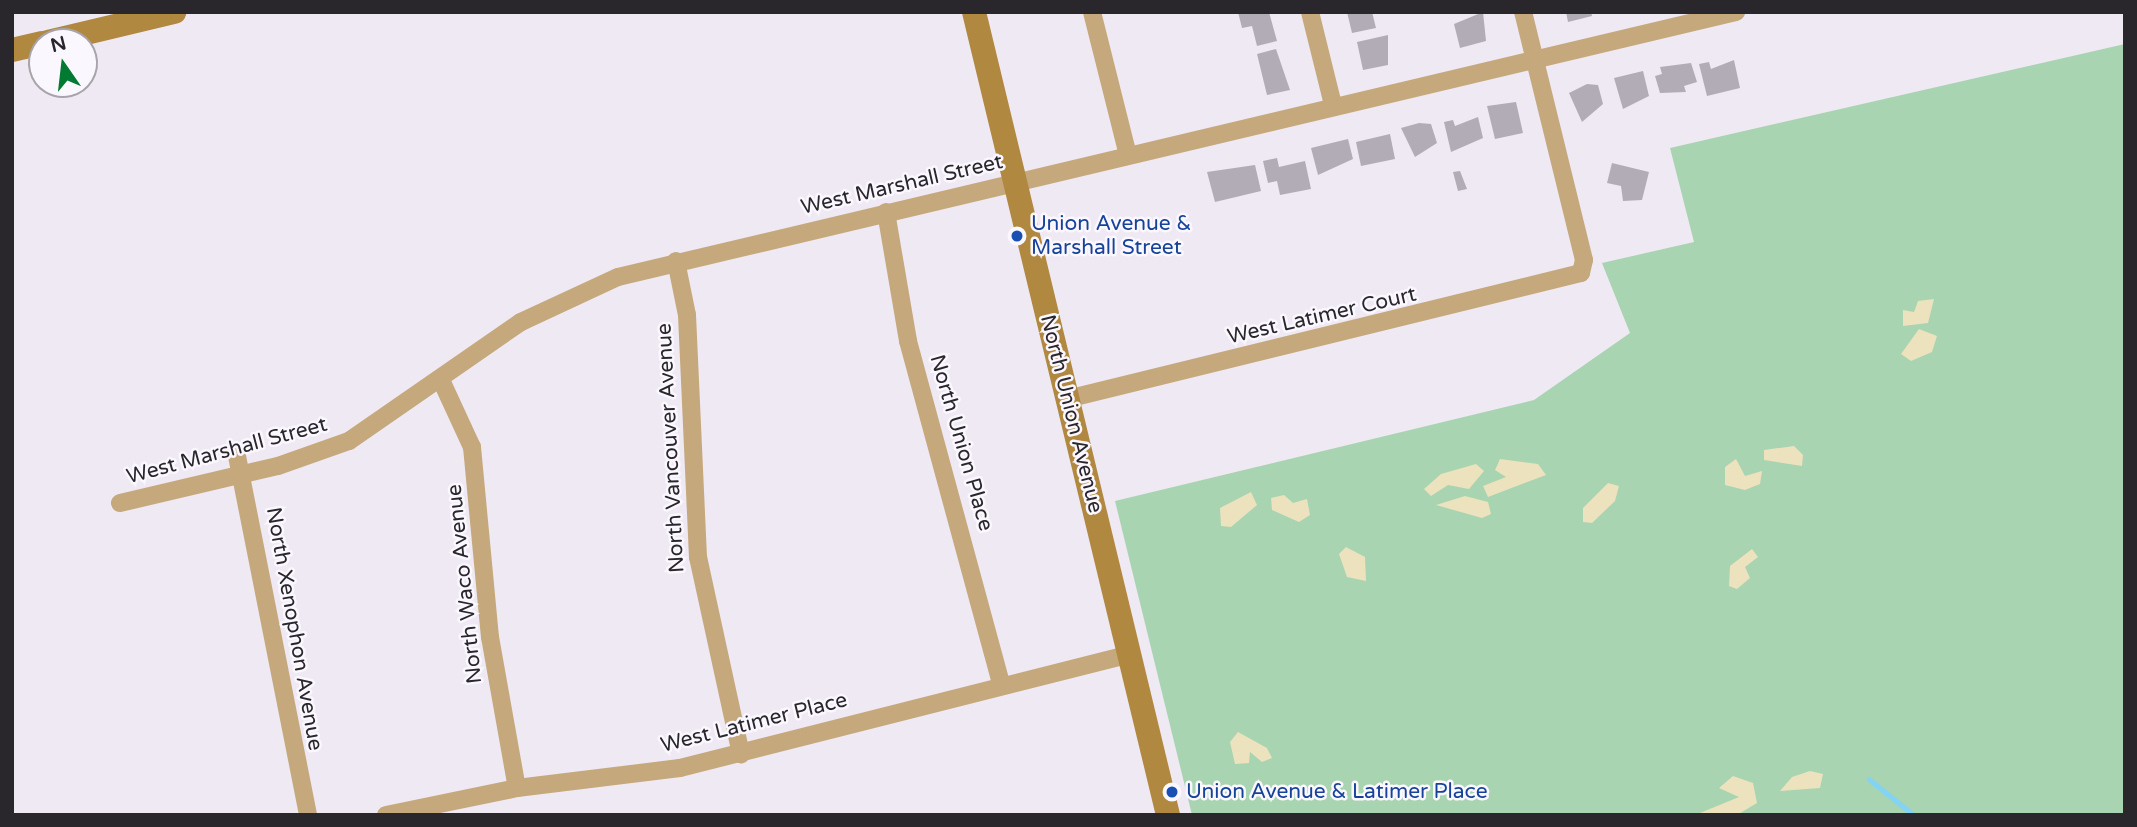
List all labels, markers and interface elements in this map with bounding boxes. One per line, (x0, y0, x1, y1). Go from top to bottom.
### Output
north arrow (28, 28, 98, 98)
text: N (48, 32, 68, 57)
street label: West Marshall Street (799, 150, 1005, 220)
place label: Union Avenue & Marshall Street (1031, 211, 1192, 261)
marker: Union Avenue & Marshall Street (1009, 228, 1025, 244)
street label: West Latimer Court (1225, 282, 1419, 350)
street label: North Union Avenue (1034, 312, 1108, 516)
street label: North Vancouver Avenue (652, 323, 690, 573)
street label: North Union Place (924, 352, 998, 534)
street label: West Marshall Street (124, 412, 330, 490)
street label: North Waco Avenue (442, 483, 488, 685)
street label: North Xenophon Avenue (260, 505, 328, 753)
street label: West Latimer Place (658, 688, 850, 758)
place label: Union Avenue & Latimer Place (1186, 779, 1488, 805)
marker: Union Avenue & Latimer Place (1164, 784, 1180, 800)

